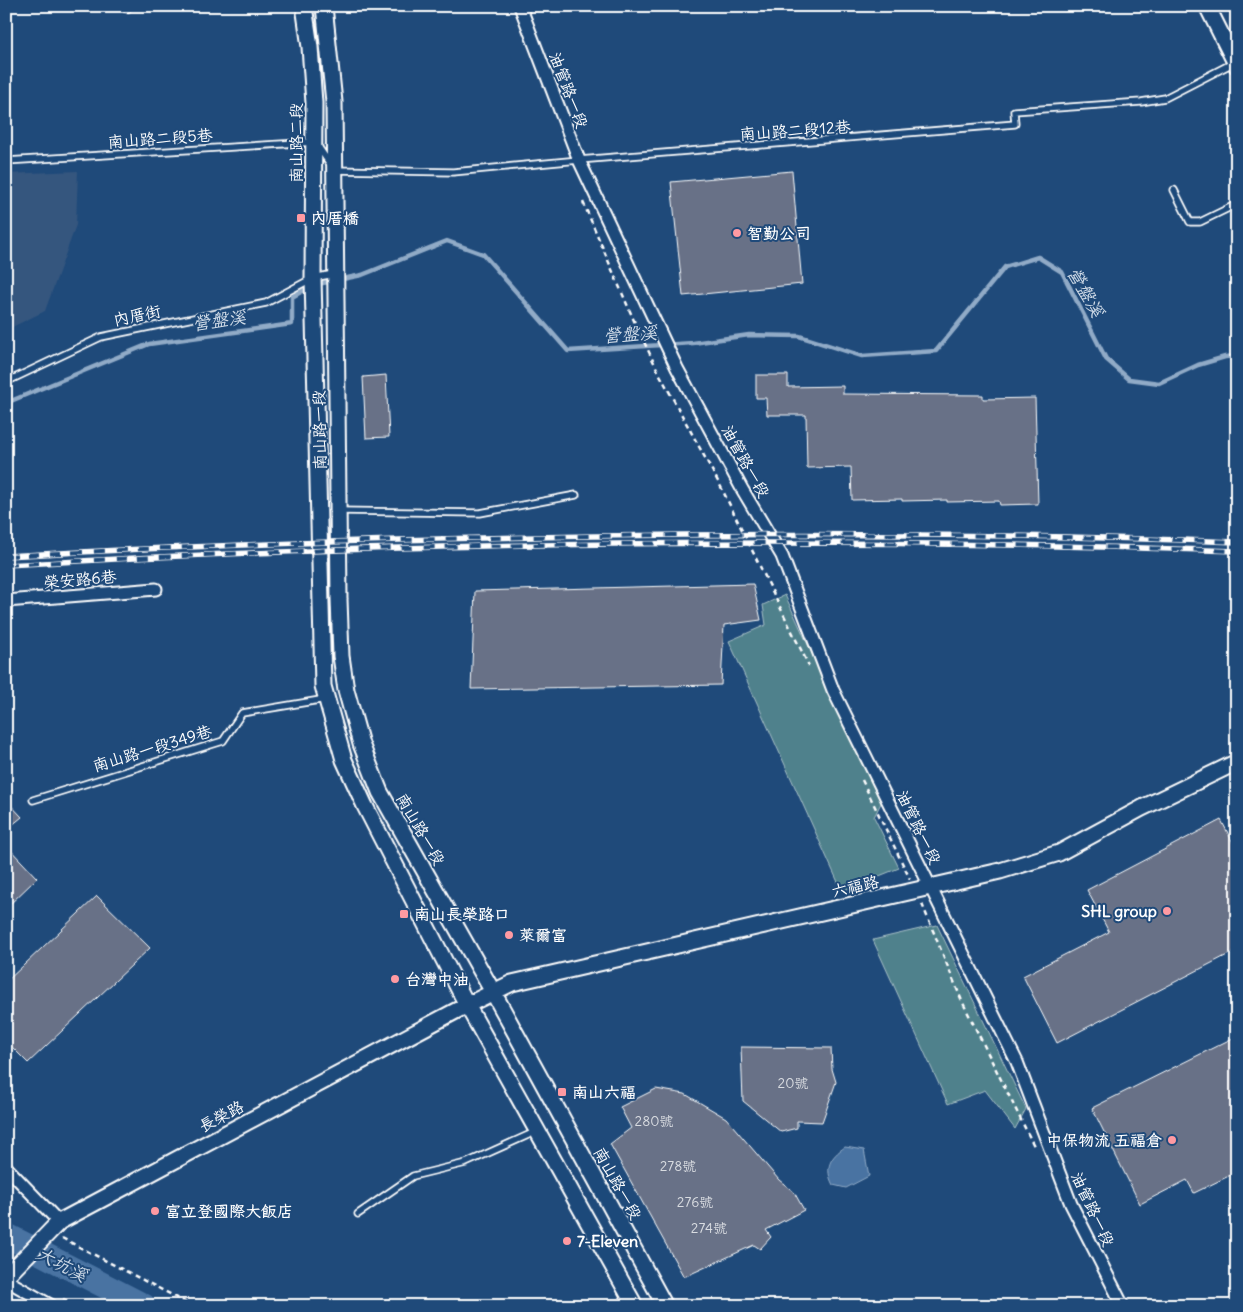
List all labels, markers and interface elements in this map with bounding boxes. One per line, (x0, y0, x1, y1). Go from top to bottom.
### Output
street label: 油管路一段 (545, 49, 593, 131)
street label: 南山路二段 (286, 103, 306, 183)
street label: 南山路二段12巷 (739, 116, 851, 144)
street label: 南山路二段5巷 (107, 124, 213, 152)
place label: 內厝橋 (311, 208, 359, 228)
marker: 內厝橋 (295, 212, 307, 224)
place label: 智勤公司 (747, 223, 811, 243)
marker: 智勤公司 (731, 227, 743, 239)
water label: 營盤溪 (1063, 263, 1110, 322)
street label: 內厝街 (111, 300, 163, 330)
water label: 營盤溪 (191, 305, 248, 335)
water label: 營盤溪 (602, 321, 659, 347)
street label: 南山路一段 (308, 390, 330, 470)
street label: 油管路一段 (718, 421, 774, 501)
street label: 榮安路6巷 (43, 566, 117, 592)
street label: 南山路一段349巷 (90, 720, 214, 776)
street label: 油管路一段 (892, 787, 946, 867)
street label: 南山路一段 (392, 789, 450, 869)
street label: 六福路 (829, 871, 881, 901)
place label: SHL group (1081, 901, 1157, 922)
place label: 南山長榮路口 (414, 904, 510, 924)
marker: SHL group (1161, 905, 1173, 917)
marker: 南山長榮路口 (398, 908, 410, 920)
place label: 萊爾富 (519, 925, 567, 945)
marker: 萊爾富 (503, 929, 515, 941)
place label: 台灣中油 (405, 969, 469, 989)
marker: 台灣中油 (389, 973, 401, 985)
house number: 20號 (778, 1074, 808, 1092)
place label: 南山六福 (572, 1082, 636, 1102)
marker: 南山六福 (556, 1086, 568, 1098)
street label: 長榮路 (195, 1096, 247, 1136)
house number: 280號 (635, 1112, 673, 1130)
place label: 中保物流 五福倉 (1046, 1130, 1162, 1150)
marker: 中保物流 五福倉 (1166, 1134, 1178, 1146)
street label: 南山路一段 (590, 1143, 646, 1223)
house number: 278號 (660, 1157, 696, 1175)
street label: 油管路一段 (1067, 1169, 1119, 1249)
house number: 276號 (677, 1193, 713, 1211)
place label: 富立登國際大飯店 (165, 1201, 293, 1221)
marker: 富立登國際大飯店 (149, 1205, 161, 1217)
house number: 274號 (691, 1219, 727, 1237)
place label: 7-Eleven (577, 1231, 638, 1251)
marker: 7-Eleven (561, 1235, 573, 1247)
water label: 大坑溪 (33, 1241, 92, 1287)

